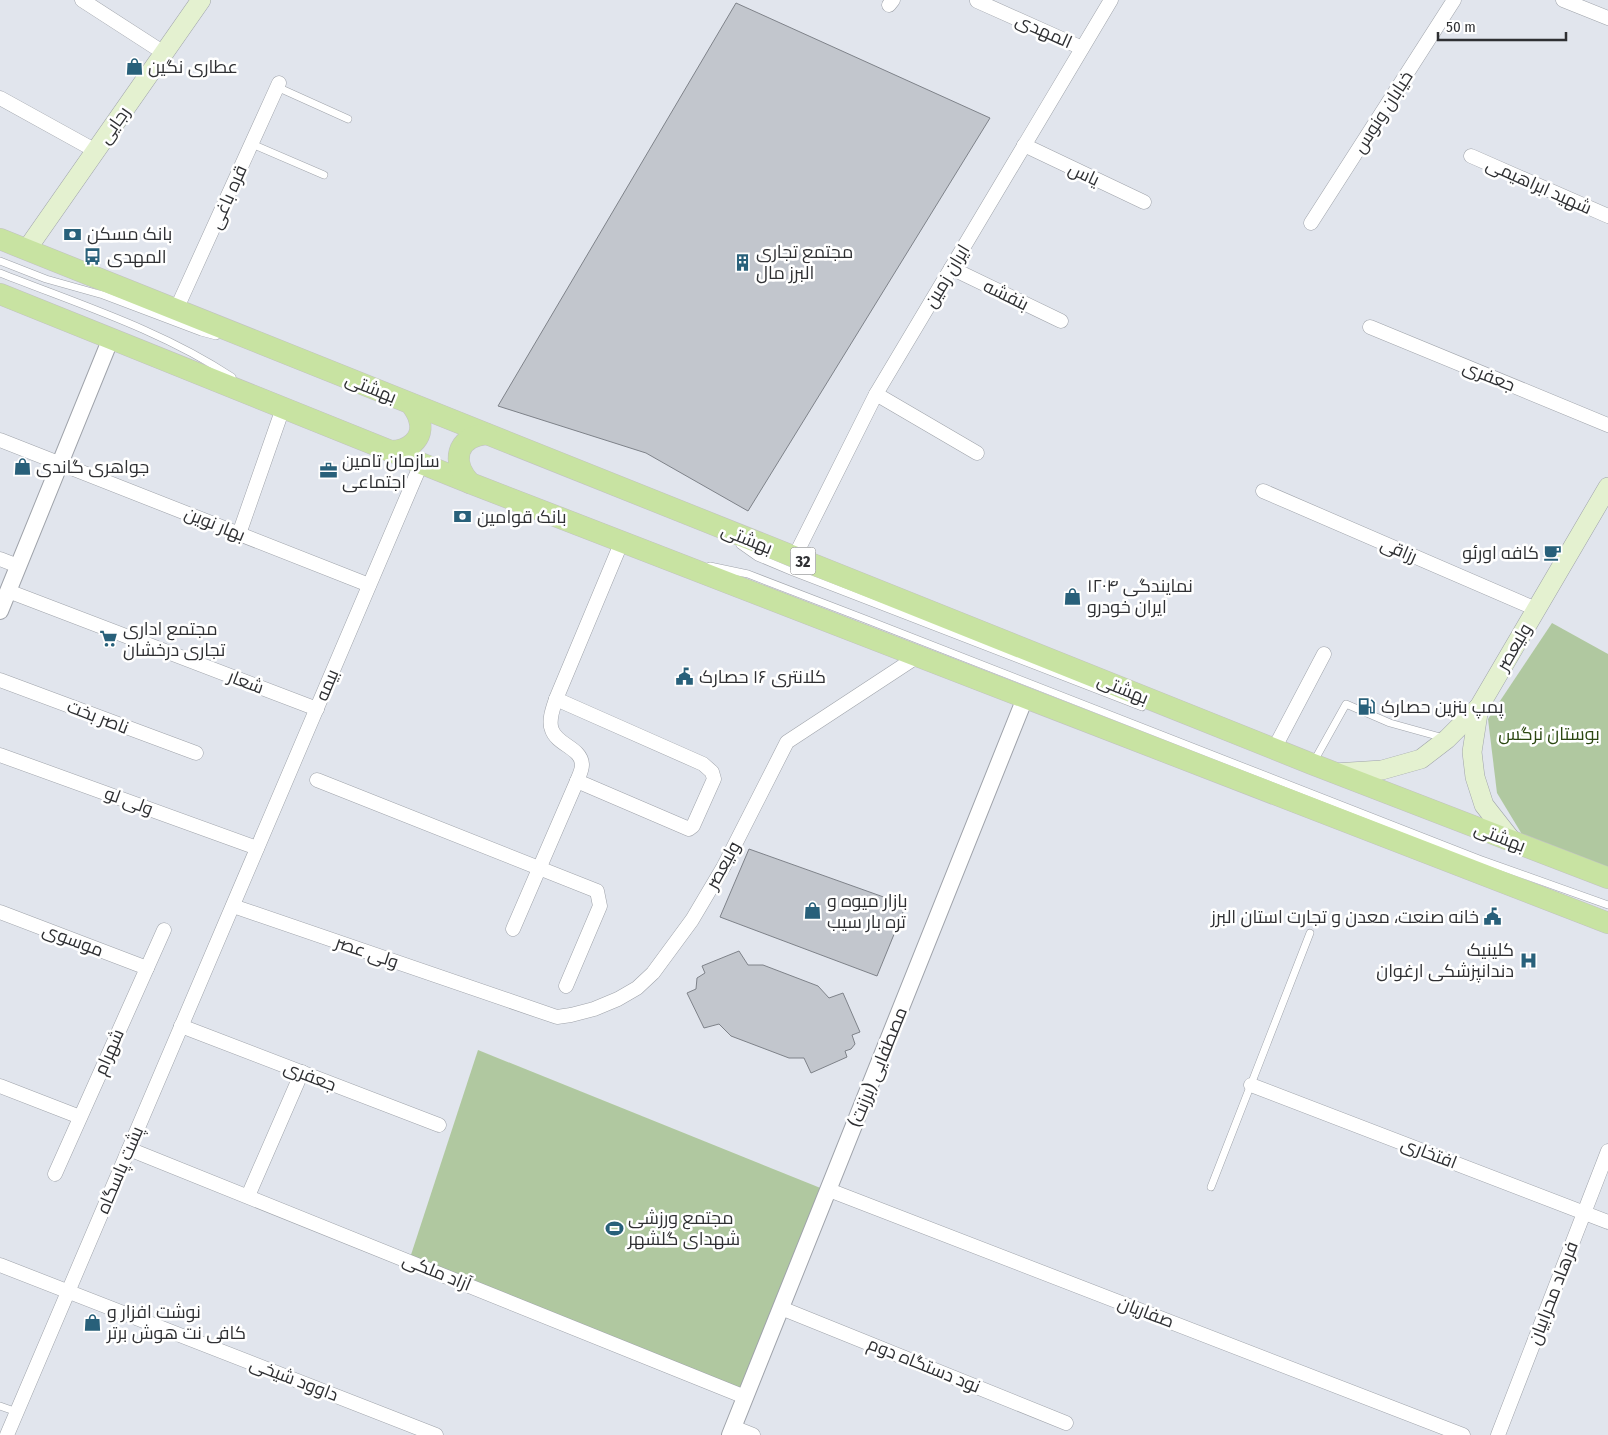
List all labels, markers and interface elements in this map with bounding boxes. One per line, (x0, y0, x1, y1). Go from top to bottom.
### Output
street label: المهدی (1012, 9, 1076, 53)
scale bar (1438, 10, 1566, 42)
text: 50 m (1446, 18, 1476, 36)
place label: عطاری نگین (148, 56, 238, 78)
shop icon: عطاری نگین (124, 57, 144, 77)
street label: خیابان ونوس (1348, 67, 1418, 157)
street label: رجایی (93, 102, 135, 148)
street label: شهید ابراهیمی (1483, 153, 1595, 219)
street label: یاس (1065, 157, 1103, 191)
street label: قره باغی (204, 162, 252, 232)
place label: بانک مسکن (87, 223, 172, 245)
bank icon: بانک مسکن (63, 224, 83, 244)
street label: ایران زمین (919, 240, 975, 312)
place label: مجتمع تجاری البرز مال (756, 241, 853, 284)
place label: المهدی (107, 246, 167, 268)
bus stop icon: المهدی (83, 247, 103, 267)
building icon: مجتمع تجاری البرز مال (732, 252, 752, 272)
street label: بنفشه (980, 275, 1032, 315)
street label: جعفری (1460, 356, 1518, 396)
street label: بهشتی (342, 368, 400, 408)
place label: سازمان تامین اجتماعی (342, 450, 440, 493)
place label: جواهری گاندی (36, 456, 149, 478)
shop icon: جواهری گاندی (12, 457, 32, 477)
office icon: سازمان تامین اجتماعی (318, 461, 338, 481)
street label: بهار نوین (181, 502, 249, 546)
place label: بانک قوامین (477, 506, 566, 528)
bank icon: بانک قوامین (453, 507, 473, 527)
street label: بهشتی (718, 519, 776, 559)
street label: رزاقی (1377, 533, 1421, 567)
place label: کافه اورئو (1462, 542, 1539, 564)
cafe icon: کافه اورئو (1543, 543, 1563, 563)
road number: 32 (790, 548, 816, 574)
place label: ۱۲۰۴ نمایندگی ایران خودرو (1087, 575, 1193, 618)
shop icon: ۱۲۰۴ نمایندگی ایران خودرو (1063, 586, 1083, 606)
place label: مجتمع اداری تجاری درخشان (123, 618, 225, 661)
street label: ولیعصر (1491, 619, 1536, 676)
supermarket icon: مجتمع اداری تجاری درخشان (99, 629, 119, 649)
street label: شعار (224, 665, 267, 699)
street label: بیمه (310, 666, 344, 704)
place label: کلانتری ۱۶ حصارک (699, 666, 826, 688)
public building icon: کلانتری ۱۶ حصارک (675, 667, 695, 687)
street label: بهشتی (1094, 669, 1152, 709)
street label: ناصر بخت (64, 695, 132, 739)
place label: پمپ بنزین حصارک (1381, 696, 1504, 719)
fuel station icon: پمپ بنزین حصارک (1357, 697, 1377, 717)
park label: بوستان نرگس (1498, 723, 1600, 745)
street label: ولی لو (102, 782, 156, 820)
street label: بهشتی (1471, 817, 1529, 857)
street label: ولیعصر (700, 837, 745, 894)
place label: بازار میوه و تره بار سیب (827, 890, 907, 933)
shop icon: بازار میوه و تره بار سیب (803, 901, 823, 921)
place label: خانه صنعت، معدن و تجارت استان البرز (1210, 906, 1479, 928)
public building icon: خانه صنعت، معدن و تجارت استان البرز (1483, 907, 1503, 927)
street label: موسوی (39, 918, 107, 962)
street label: ولی عصر (331, 931, 402, 973)
place label: کلینیک دندانپزشکی ارغوان (1376, 939, 1514, 983)
hospital icon: کلینیک دندانپزشکی ارغوان (1518, 950, 1538, 970)
street label: مصطفایی (برزنت) (844, 1004, 912, 1130)
street label: شهرام (89, 1025, 130, 1079)
street label: جعفری (281, 1056, 339, 1096)
street label: پشت پاسگاه (92, 1123, 149, 1217)
street label: افتخاری (1398, 1132, 1460, 1174)
place label: مجتمع ورزشی شهدای گلشهر (627, 1207, 740, 1250)
sports icon: مجتمع ورزشی شهدای گلشهر (604, 1218, 624, 1238)
street label: فرهاد محرابیان (1523, 1238, 1583, 1348)
street label: آزاد ملکی (399, 1248, 475, 1296)
street label: صفاریان (1115, 1291, 1177, 1333)
place label: نوشت افزار و کافی نت هوش برتر (106, 1301, 246, 1344)
shop icon: نوشت افزار و کافی نت هوش برتر (83, 1312, 103, 1332)
street label: نود دستگاه دوم (864, 1332, 984, 1399)
street label: داوود شیخی (247, 1352, 341, 1406)

